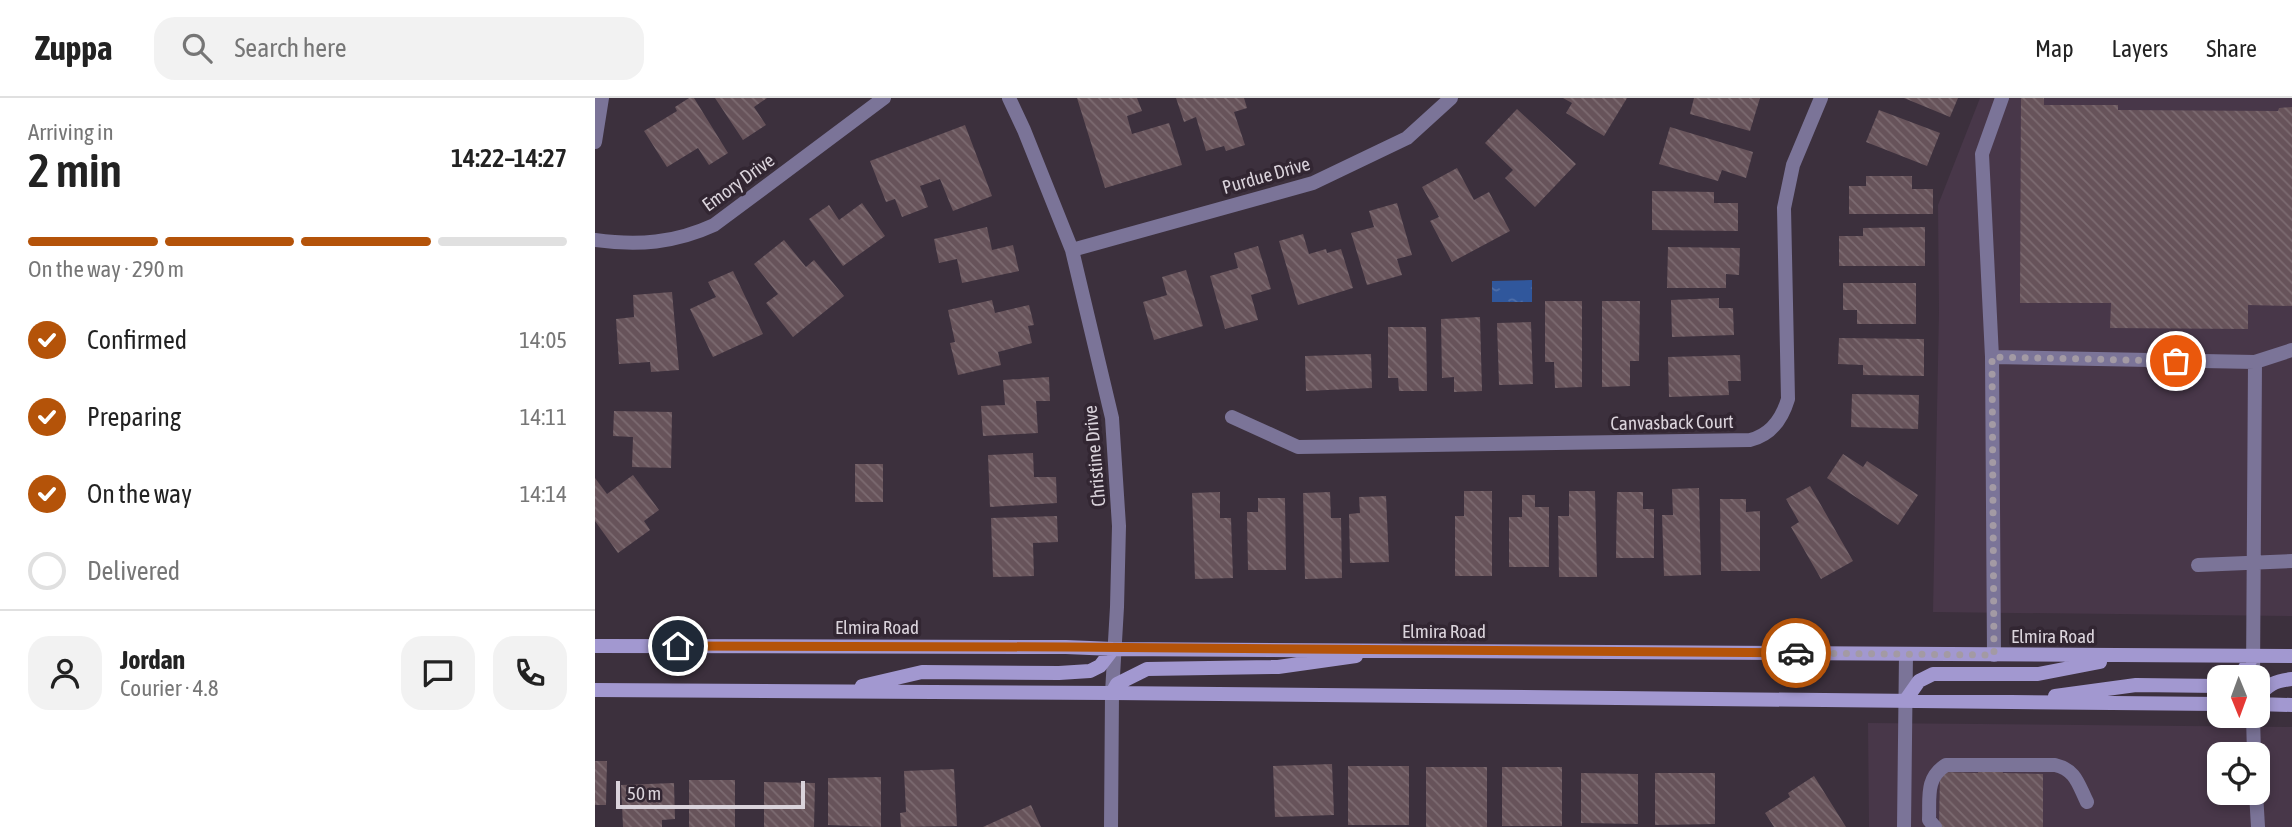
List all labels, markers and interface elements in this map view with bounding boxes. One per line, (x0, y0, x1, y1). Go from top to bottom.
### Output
search box (154, 17, 644, 80)
text: Zuppa (35, 29, 112, 67)
icon: search (178, 29, 216, 67)
text: Search here (234, 33, 347, 63)
text: Map (2035, 35, 2074, 62)
text: Layers (2112, 35, 2168, 62)
text: Share (2206, 35, 2257, 62)
text: Arriving in (28, 119, 114, 145)
text: 14:22–14:27 (451, 143, 567, 173)
text: 2 min (28, 144, 122, 197)
street label: Emory Drive (698, 149, 778, 215)
street label: Purdue Drive (1220, 152, 1312, 198)
text: On the way · 290 m (28, 256, 184, 282)
icon: check (28, 321, 66, 359)
text: Confirmed (87, 325, 187, 355)
text: 14:05 (519, 327, 567, 353)
pin (2146, 331, 2206, 391)
icon: bag (2157, 342, 2195, 380)
icon: check (28, 398, 66, 436)
text: Preparing (87, 402, 181, 432)
text: 14:11 (520, 404, 567, 430)
street label: Christine Drive (1079, 404, 1109, 508)
street label: Canvasback Court (1610, 410, 1734, 434)
icon: check (28, 475, 66, 513)
text: On the way (87, 479, 192, 509)
text: 14:14 (520, 481, 567, 507)
text: Delivered (87, 556, 180, 586)
pin (648, 616, 708, 676)
street label: Elmira Road (835, 616, 919, 638)
courier (1761, 618, 1831, 688)
street label: Elmira Road (1402, 620, 1486, 642)
street label: Elmira Road (2011, 625, 2095, 647)
icon: home (659, 627, 697, 665)
icon: car (1777, 634, 1815, 672)
button: person (28, 636, 102, 710)
button: chat (401, 636, 475, 710)
button: phone (493, 636, 567, 710)
text: Jordan (120, 645, 185, 675)
north arrow (2207, 665, 2270, 728)
map controls (2207, 665, 2270, 805)
text: Courier · 4.8 (120, 675, 219, 701)
button: locate (2207, 742, 2270, 805)
scale bar (616, 778, 805, 810)
text: 50 m (627, 782, 661, 804)

